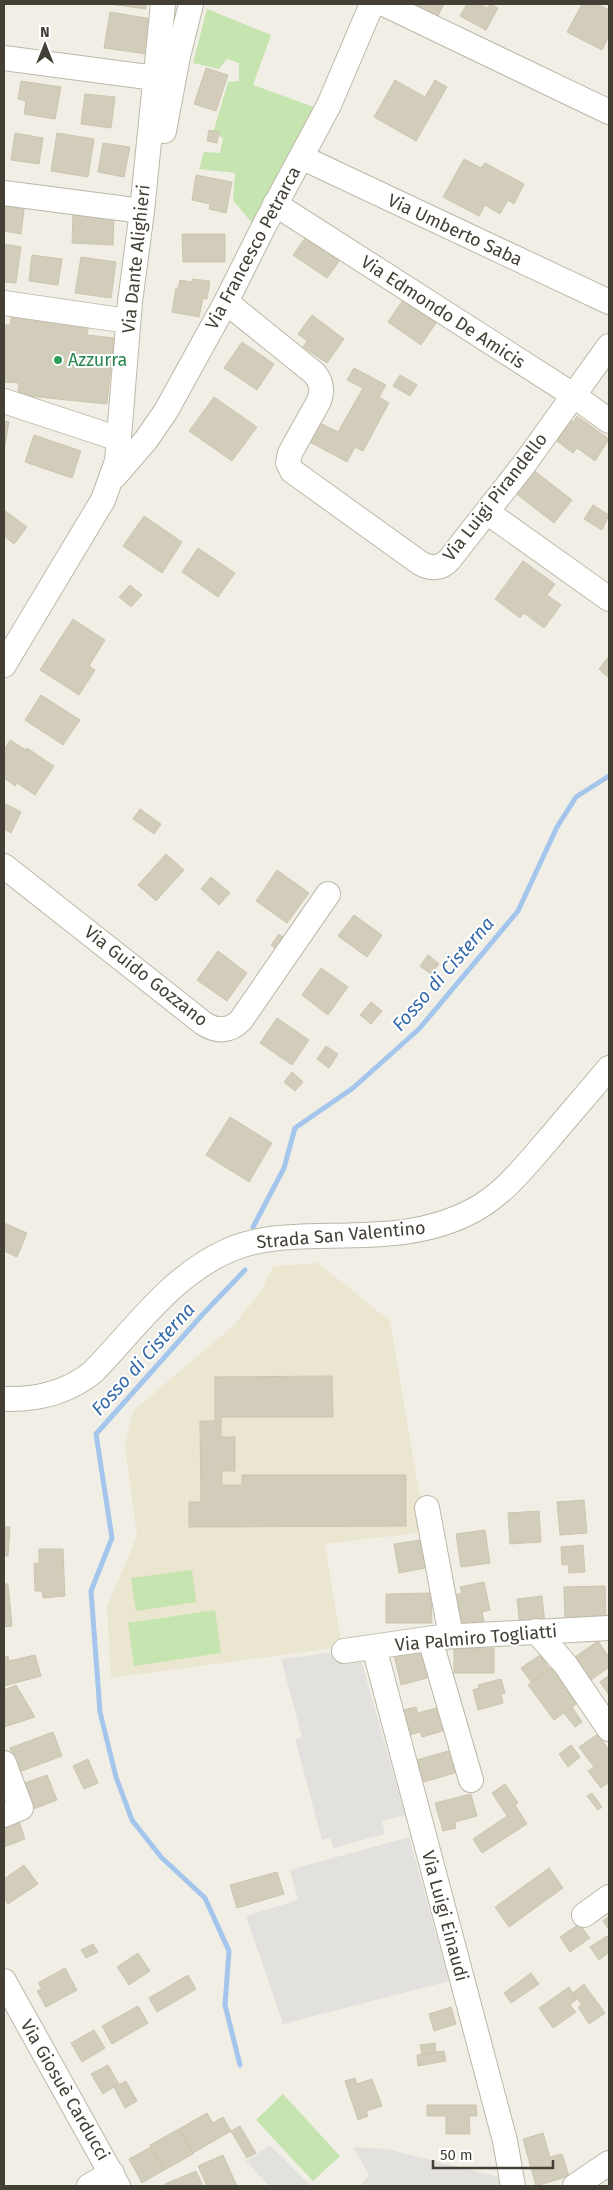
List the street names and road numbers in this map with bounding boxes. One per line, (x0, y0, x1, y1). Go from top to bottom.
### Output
street label: Via Francesco Petrarca (201, 163, 305, 333)
street label: Via Dante Alighieri (117, 183, 155, 335)
street label: Via Umberto Saba (384, 189, 526, 271)
street label: Via Edmondo De Amicis (357, 251, 529, 373)
street label: Via Luigi Pirandello (438, 428, 552, 566)
street label: Via Guido Gozzano (80, 921, 212, 1031)
street label: Strada San Valentino (255, 1217, 427, 1253)
street label: Via Palmiro Togliatti (394, 1620, 558, 1656)
street label: Via Luigi Einaudi (417, 1848, 473, 1984)
street label: Via Giosuè Carducci (16, 2016, 114, 2164)

